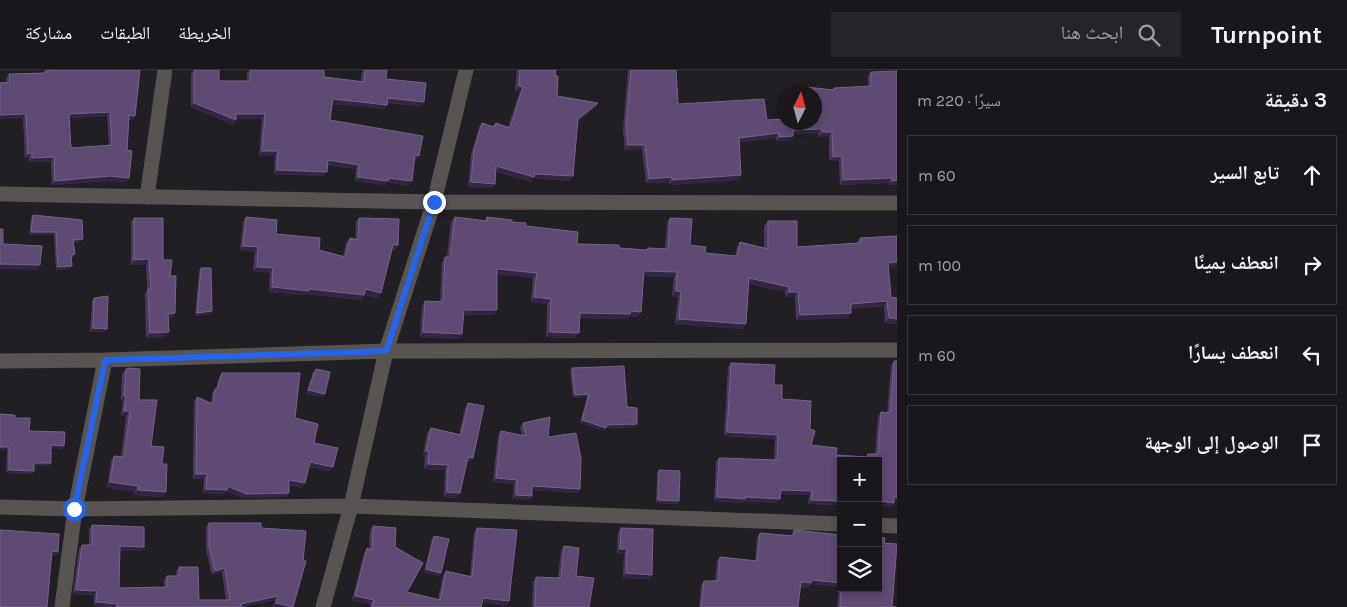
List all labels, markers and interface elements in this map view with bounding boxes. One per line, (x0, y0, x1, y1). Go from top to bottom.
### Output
search box (831, 12, 1181, 57)
icon: search (1135, 21, 1163, 49)
text: Turnpoint (1211, 21, 1322, 49)
text: مشاركة (25, 22, 72, 44)
text: الطبقات (100, 22, 150, 44)
text: الخريطة (178, 22, 231, 44)
text: ابحث هنا (1061, 22, 1123, 44)
north arrow (777, 85, 822, 130)
text: 3 دقيقة (1265, 88, 1327, 112)
text: سيرًا · 220 m (917, 91, 1001, 110)
icon: ahead (1298, 161, 1326, 189)
text: تابع السير (1211, 162, 1279, 184)
text: 60 m (918, 166, 955, 185)
route end (423, 191, 446, 214)
icon: right (1298, 251, 1326, 279)
text: انعطف يمينًا (1194, 252, 1279, 274)
text: 100 m (918, 256, 961, 275)
icon: left (1298, 341, 1326, 369)
text: انعطف يسارًا (1188, 342, 1279, 364)
text: 60 m (918, 346, 955, 365)
icon: arrive (1298, 431, 1326, 459)
text: الوصول إلى الوجهة (1144, 432, 1279, 454)
map controls (837, 457, 882, 592)
button: + (837, 457, 882, 502)
route start (63, 498, 86, 521)
button: − (837, 502, 882, 547)
button: layers (837, 547, 882, 592)

